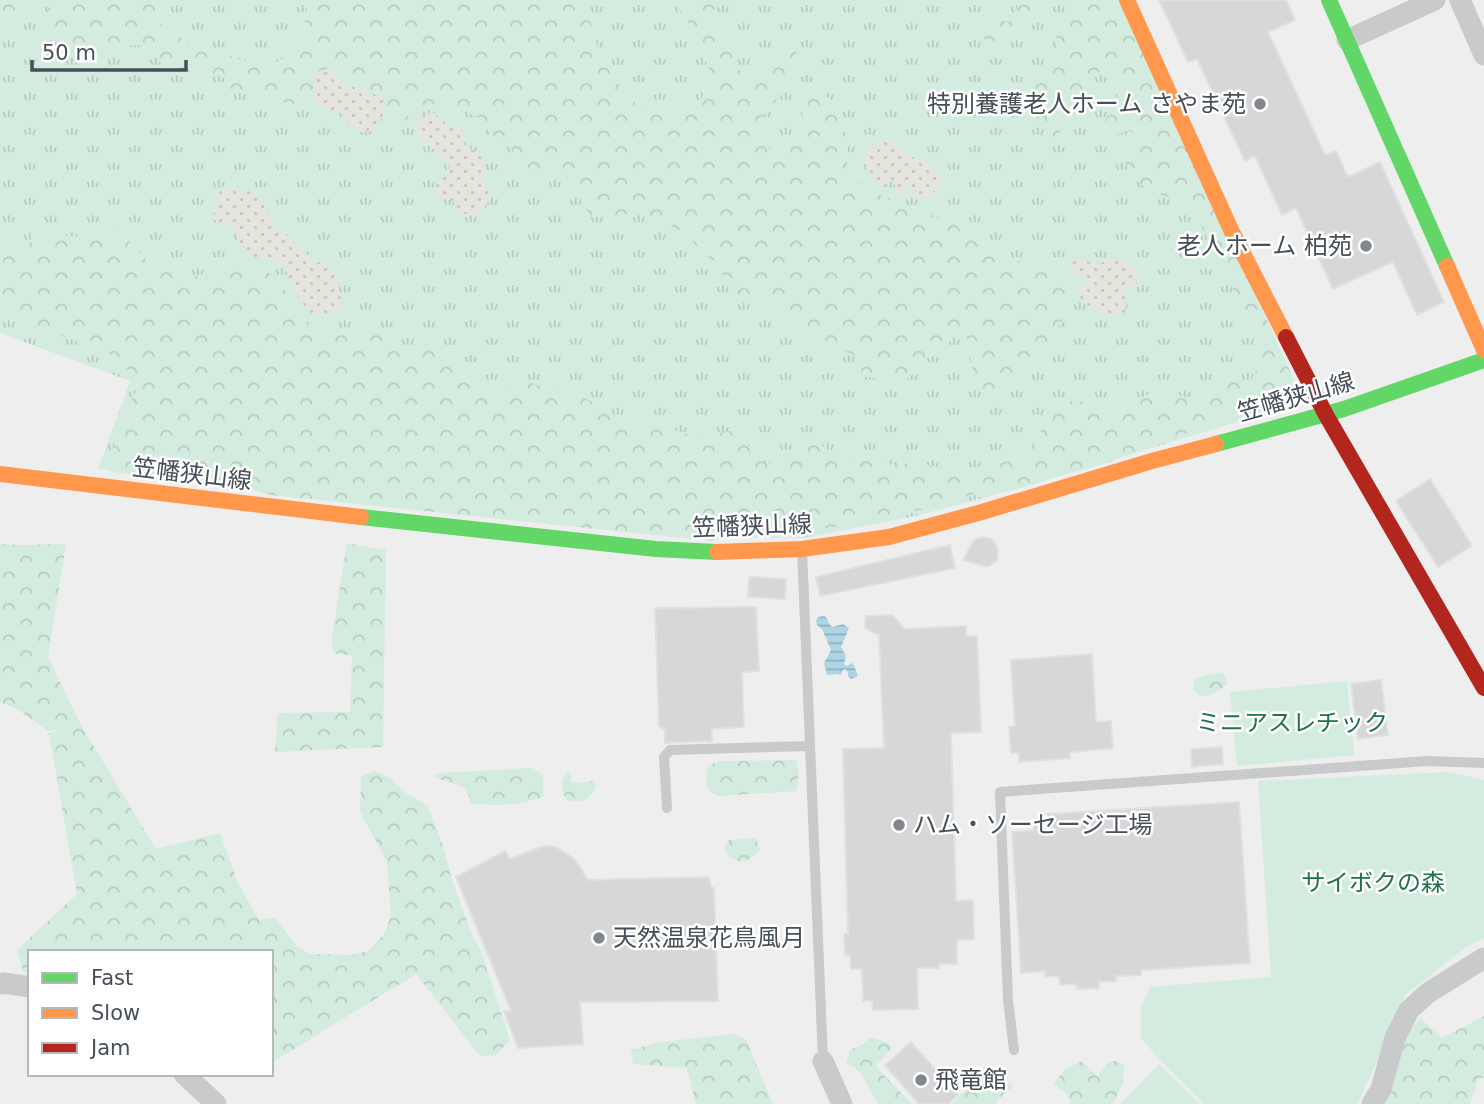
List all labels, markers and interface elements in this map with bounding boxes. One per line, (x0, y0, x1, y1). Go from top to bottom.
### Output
scale bar (32, 28, 186, 72)
text: 50 m (42, 41, 96, 65)
place label: 特別養護老人ホーム さやま苑 (927, 90, 1246, 118)
marker: 特別養護老人ホーム さやま苑 (1252, 96, 1268, 112)
place label: 老人ホーム 柏苑 (1177, 232, 1352, 260)
marker: 老人ホーム 柏苑 (1358, 238, 1374, 254)
street label: 笠幡狭山線 (1234, 367, 1358, 427)
street label: 笠幡狭山線 (131, 453, 253, 495)
street label: 笠幡狭山線 (692, 510, 812, 542)
park label: ミニアスレチック (1196, 709, 1388, 737)
place label: ハム・ソーセージ工場 (913, 811, 1153, 839)
marker: ハム・ソーセージ工場 (891, 817, 907, 833)
park label: サイボクの森 (1301, 869, 1445, 897)
place label: 天然温泉花鳥風月 (613, 924, 805, 952)
marker: 天然温泉花鳥風月 (591, 930, 607, 946)
legend (28, 950, 273, 1076)
text: Fast (91, 966, 133, 990)
text: Slow (91, 1001, 140, 1025)
text: Jam (89, 1036, 131, 1060)
place label: 飛竜館 (935, 1066, 1007, 1094)
marker: 飛竜館 (913, 1072, 929, 1088)

